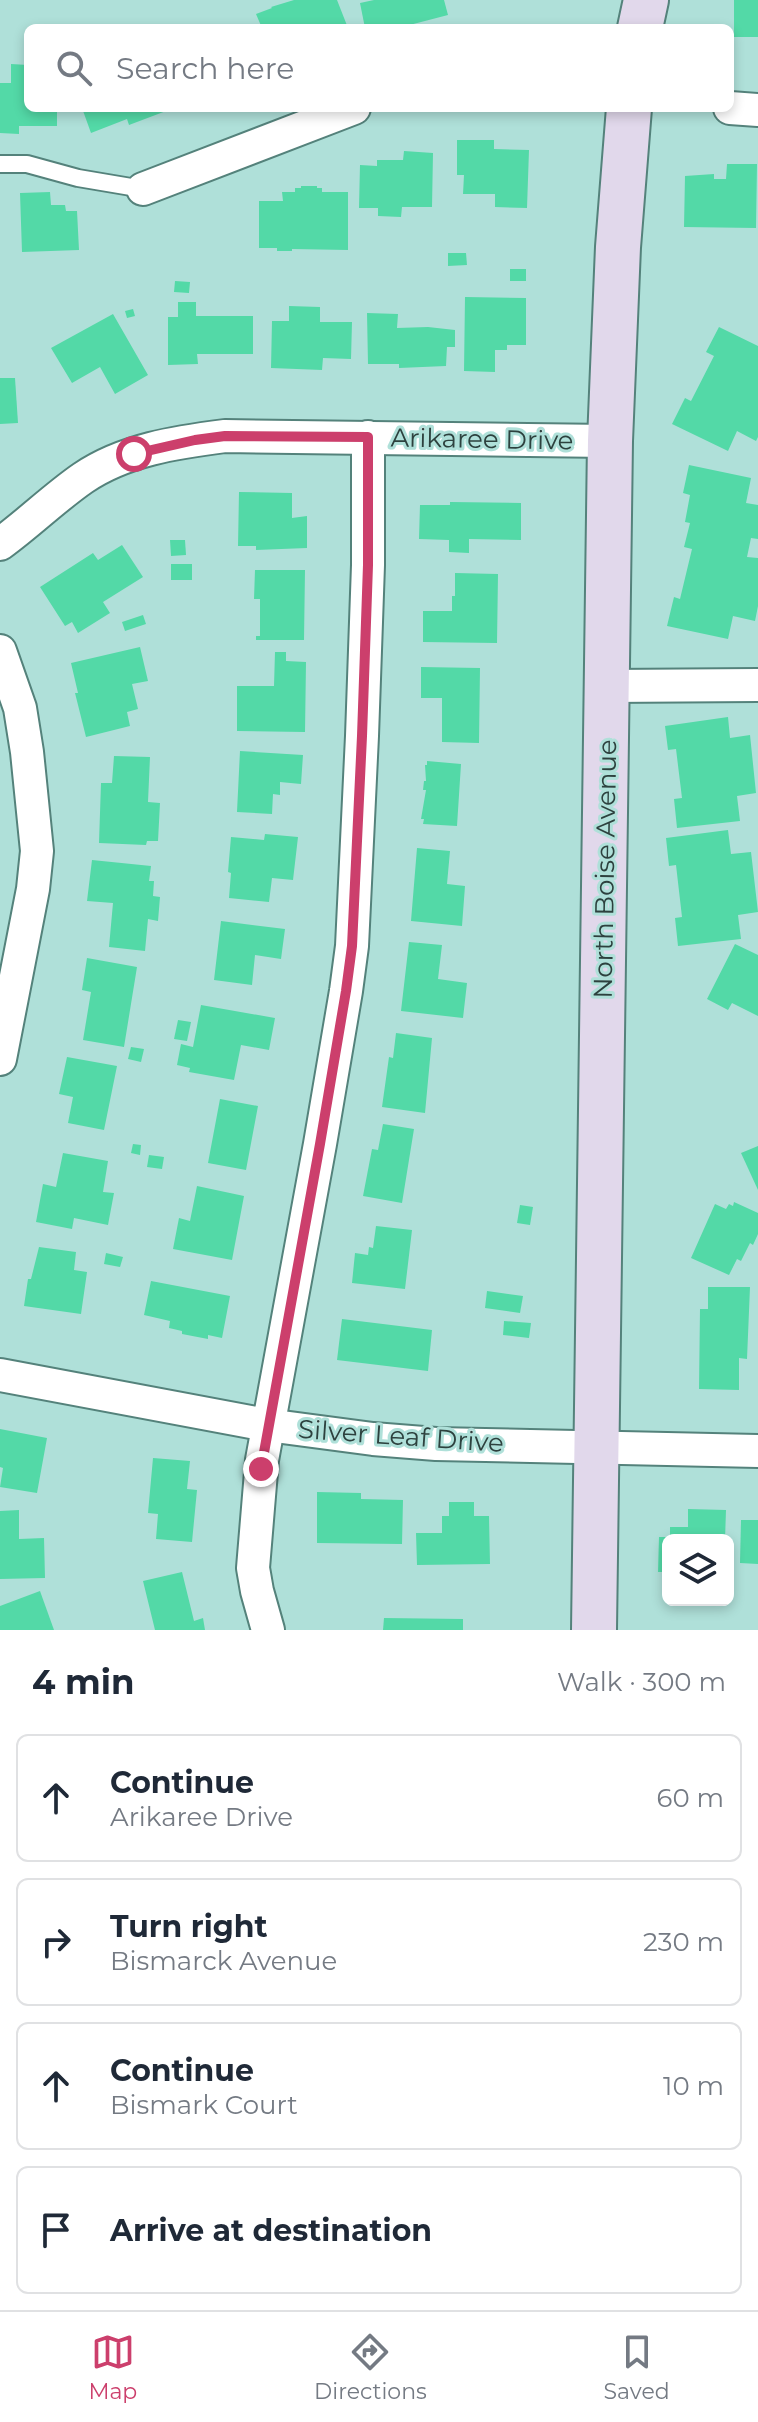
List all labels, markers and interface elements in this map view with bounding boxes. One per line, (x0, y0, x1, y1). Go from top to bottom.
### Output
search box (24, 24, 734, 112)
icon: search (52, 46, 96, 90)
text: Search here (116, 50, 294, 87)
street label: Arikaree Drive (390, 421, 574, 457)
route start (116, 436, 152, 472)
street label: North Boise Avenue (587, 739, 623, 999)
street label: Silver Leaf Drive (297, 1413, 505, 1459)
route end (243, 1451, 279, 1487)
map controls (662, 1534, 734, 1606)
button: layers (662, 1534, 734, 1606)
text: 4 min (32, 1661, 134, 1703)
text: Walk · 300 m (557, 1666, 726, 1698)
text: Continue (110, 1764, 254, 1801)
icon: ahead (34, 1776, 78, 1820)
text: 60 m (657, 1782, 724, 1814)
text: Arikaree Drive (110, 1801, 293, 1833)
text: Turn right (110, 1908, 267, 1945)
icon: right (34, 1920, 78, 1964)
text: 230 m (643, 1926, 724, 1958)
text: Bismarck Avenue (110, 1945, 337, 1977)
text: Continue (110, 2052, 254, 2089)
icon: ahead (34, 2064, 78, 2108)
text: 10 m (663, 2070, 724, 2102)
text: Bismark Court (110, 2089, 298, 2121)
icon: arrive (34, 2208, 78, 2252)
text: Arrive at destination (110, 2212, 432, 2249)
tab: Map (88, 2330, 137, 2405)
tab: Directions (314, 2330, 427, 2405)
tab: Saved (604, 2330, 670, 2405)

